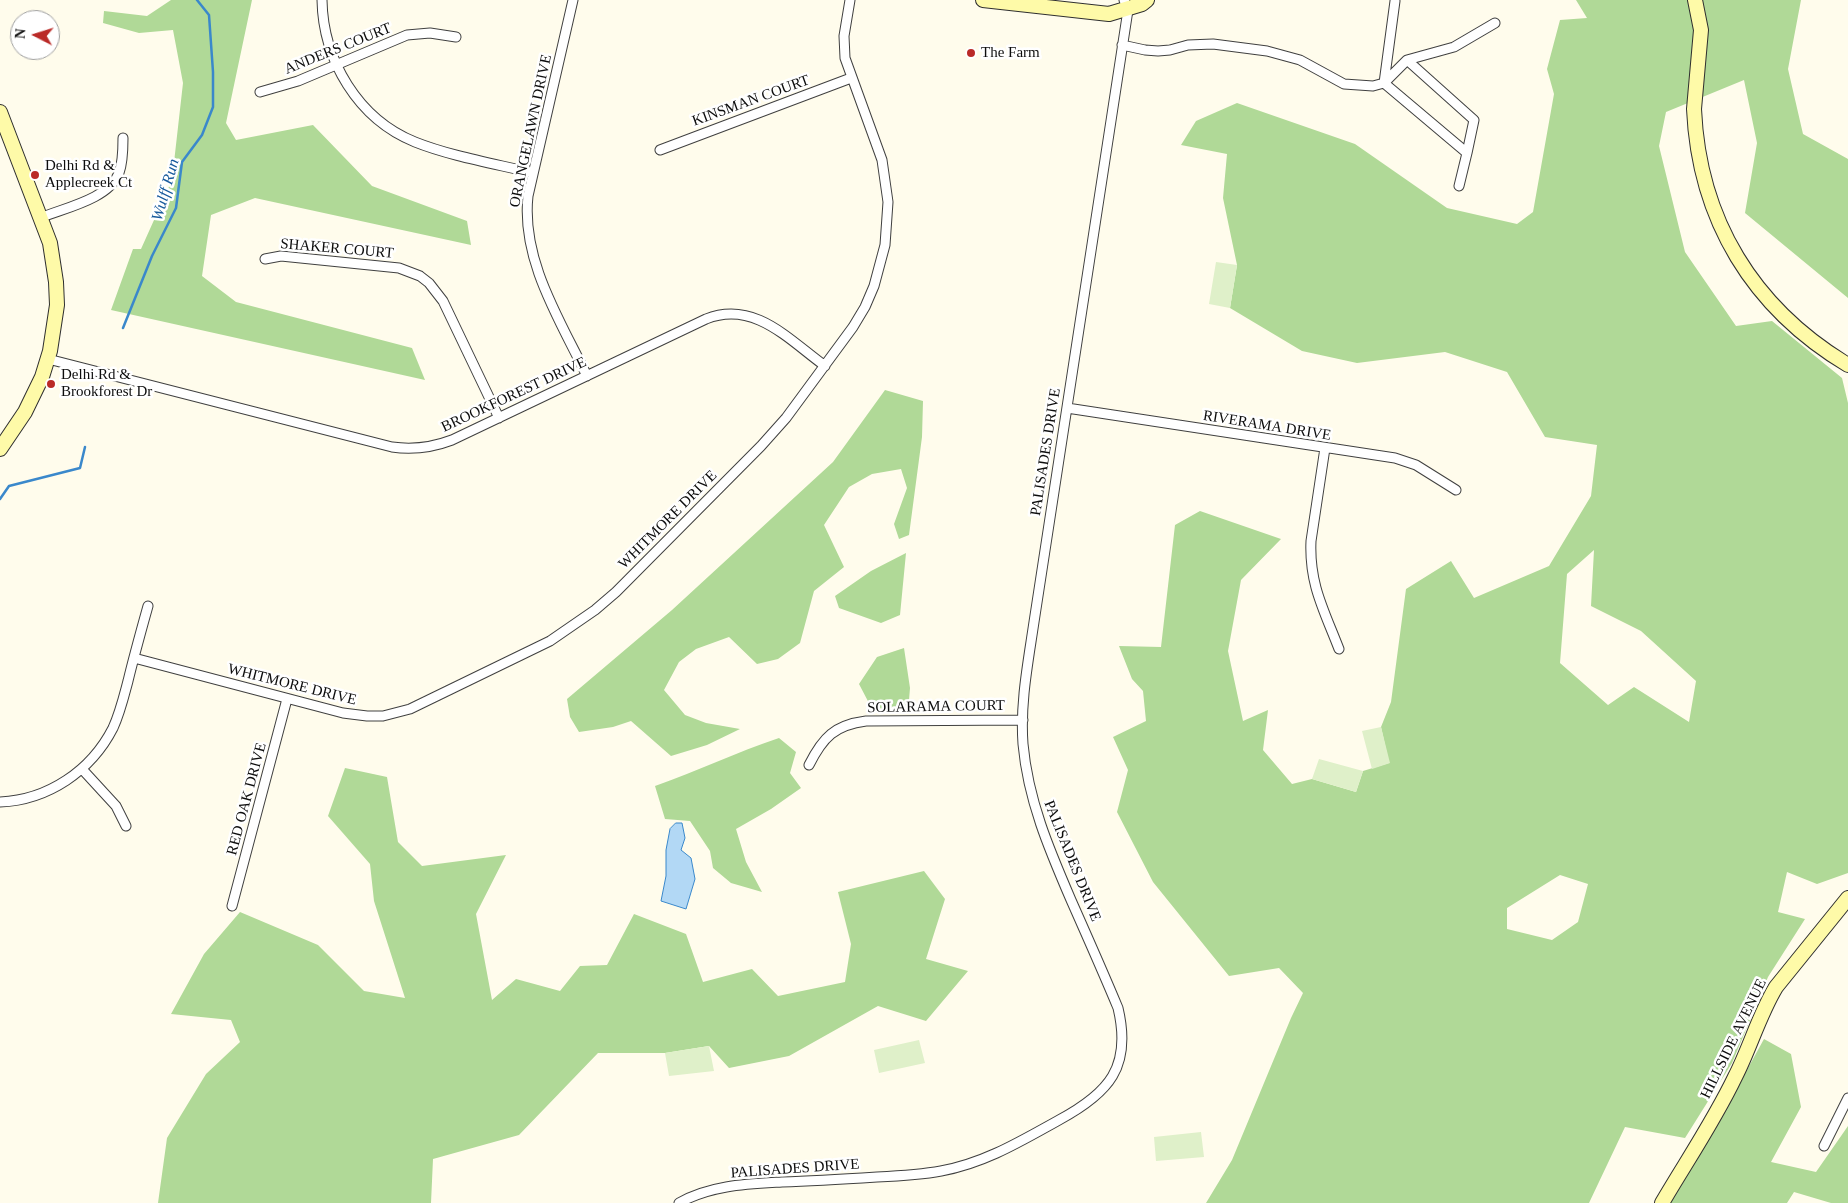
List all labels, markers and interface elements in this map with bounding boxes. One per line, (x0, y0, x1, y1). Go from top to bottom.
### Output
north arrow (10, 10, 60, 60)
street label: ANDERS COURT (282, 19, 394, 79)
text: N (13, 28, 28, 39)
place label: The Farm (981, 44, 1040, 62)
marker: The Farm (965, 47, 977, 59)
street label: ORANGELAWN DRIVE (506, 53, 556, 209)
street label: KINSMAN COURT (690, 71, 812, 131)
place label: Delhi Rd & Applecreek Ct (45, 157, 132, 192)
water label: Wulff Run (148, 157, 184, 223)
marker: Delhi Rd & Applecreek Ct (29, 169, 41, 181)
street label: SHAKER COURT (280, 235, 394, 263)
street label: BROOKFOREST DRIVE (439, 353, 589, 437)
place label: Delhi Rd & Brookforest Dr (61, 366, 152, 401)
marker: Delhi Rd & Brookforest Dr (45, 378, 57, 390)
street label: PALISADES DRIVE (1027, 387, 1065, 517)
street label: RIVERAMA DRIVE (1202, 407, 1332, 445)
street label: WHITMORE DRIVE (615, 467, 721, 573)
street label: WHITMORE DRIVE (226, 660, 358, 710)
street label: SOLARAMA COURT (867, 697, 1005, 717)
street label: RED OAK DRIVE (223, 741, 271, 857)
street label: PALISADES DRIVE (1039, 798, 1105, 924)
street label: HILLSIDE AVENUE (1697, 976, 1771, 1102)
street label: PALISADES DRIVE (730, 1156, 860, 1182)

